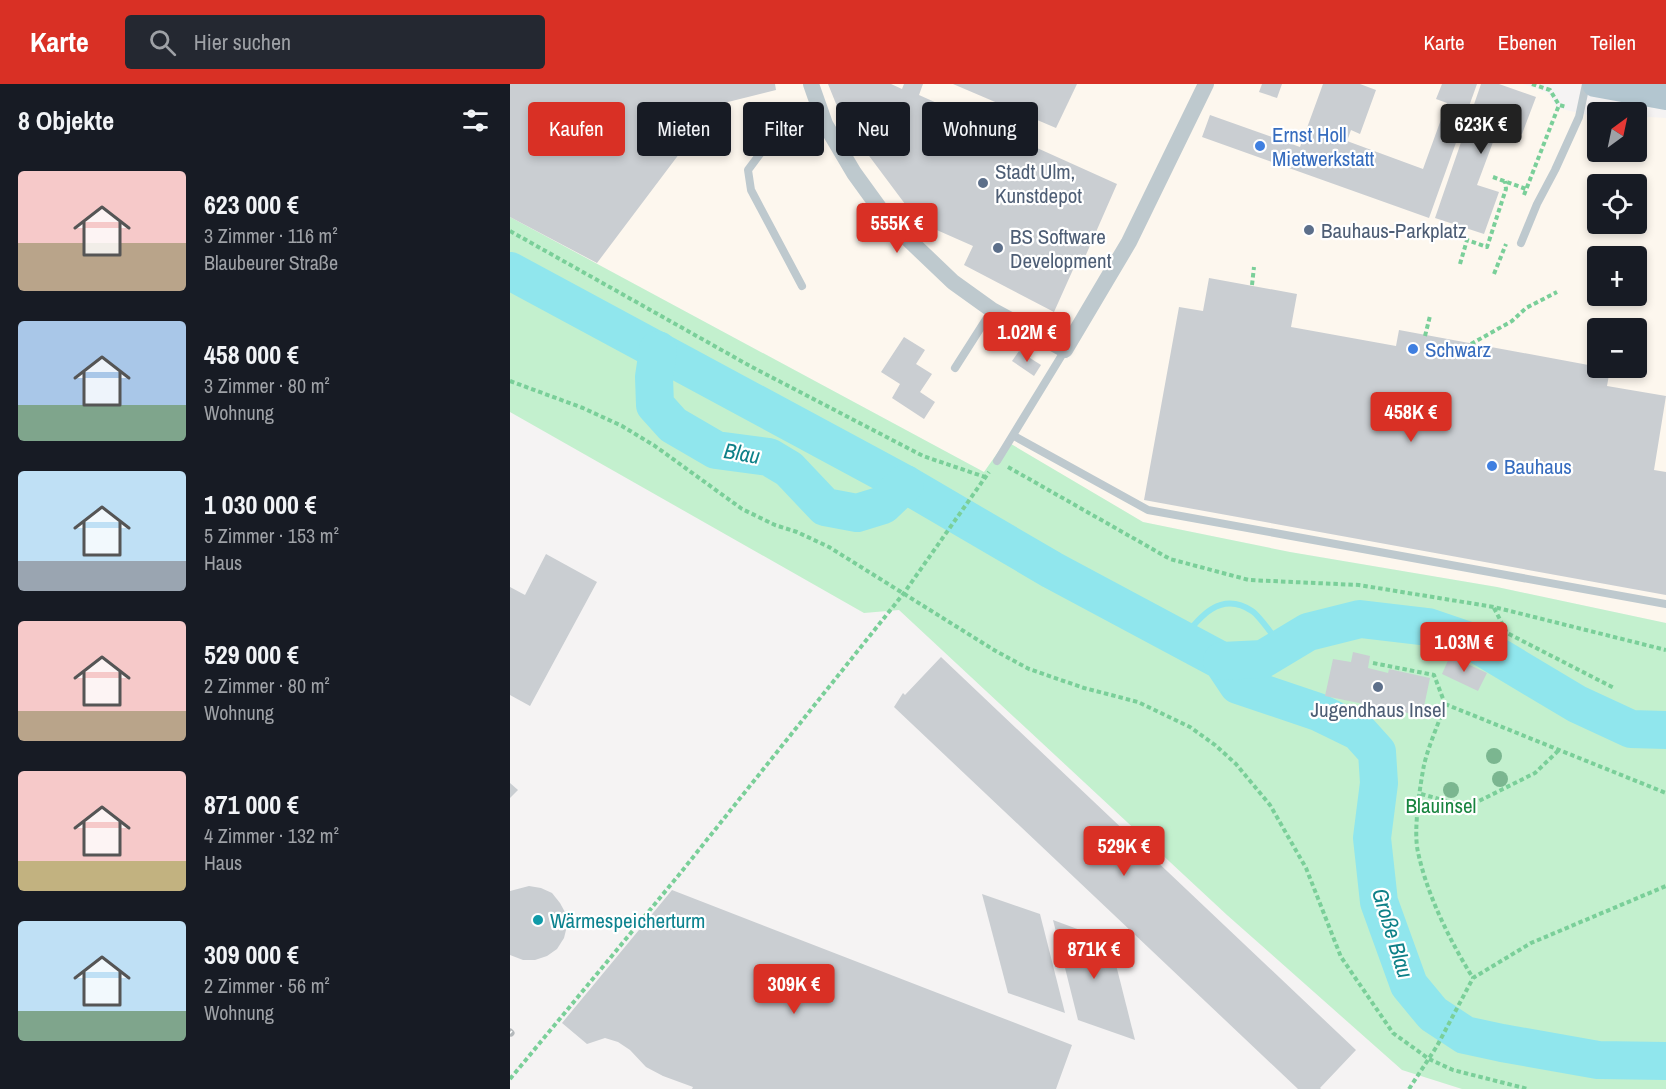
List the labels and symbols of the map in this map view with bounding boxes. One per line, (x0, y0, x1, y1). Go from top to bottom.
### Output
north arrow (1587, 102, 1647, 162)
pin: 623K € (1432, 104, 1530, 155)
place label: Ernst Holl Mietwerkstatt (1272, 120, 1375, 173)
marker: Ernst Holl Mietwerkstatt (1253, 139, 1267, 153)
place label: Stadt Ulm, Kunstdepot (995, 157, 1082, 210)
marker: Stadt Ulm, Kunstdepot (976, 176, 990, 190)
pin: 555K € (848, 203, 946, 254)
place label: Bauhaus-Parkplatz (1321, 216, 1467, 245)
place label: BS Software Development (1010, 222, 1112, 275)
marker: Bauhaus-Parkplatz (1302, 223, 1316, 237)
marker: BS Software Development (991, 241, 1005, 255)
pin: 1.02M € (972, 312, 1082, 363)
place label: Schwarz (1425, 335, 1491, 364)
marker: Schwarz (1406, 342, 1420, 356)
pin: 458K € (1362, 392, 1460, 443)
water label: Blau (722, 435, 762, 471)
place label: Bauhaus (1504, 452, 1572, 481)
marker: Bauhaus (1485, 459, 1499, 473)
pin: 1.03M € (1409, 622, 1519, 673)
marker: Jugendhaus Insel (1371, 680, 1385, 694)
place label: Jugendhaus Insel (1311, 695, 1446, 724)
park label: Blauinsel (1406, 791, 1476, 820)
pin: 529K € (1075, 826, 1173, 877)
water label: Große Blau (1365, 885, 1421, 981)
place label: Wärmespeicherturm (550, 906, 705, 935)
marker: Wärmespeicherturm (531, 913, 545, 927)
pin: 871K € (1045, 929, 1143, 980)
pin: 309K € (745, 964, 843, 1015)

